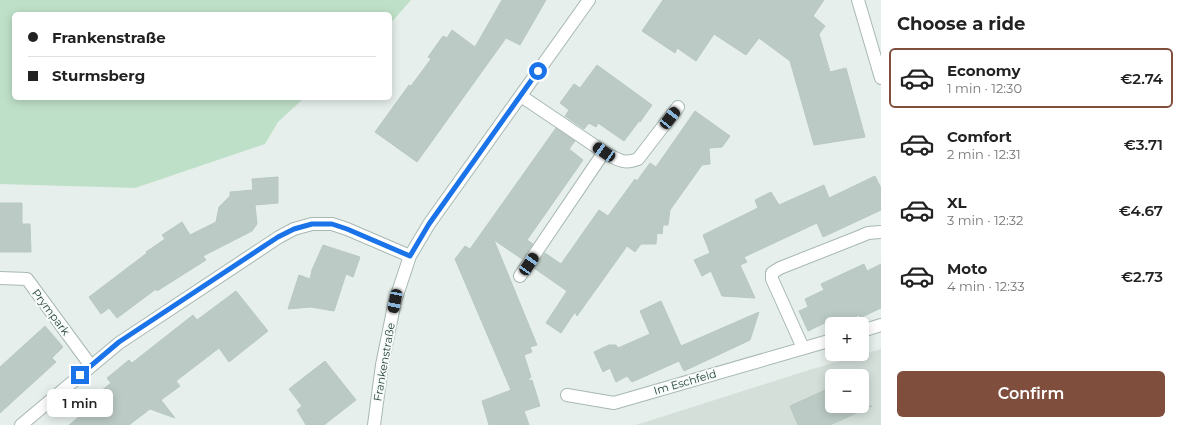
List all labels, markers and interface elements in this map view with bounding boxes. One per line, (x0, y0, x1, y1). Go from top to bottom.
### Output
text: Choose a ride (897, 13, 1025, 35)
text: Frankenstraße (52, 28, 166, 47)
icon: car (899, 60, 935, 96)
text: Economy (947, 61, 1020, 80)
route start (529, 62, 547, 80)
text: Sturmsberg (52, 66, 145, 85)
text: €2.74 (1120, 69, 1163, 88)
text: 1 min · 12:30 (947, 80, 1022, 96)
car (658, 105, 682, 131)
icon: car (899, 126, 935, 162)
text: Comfort (947, 127, 1012, 146)
text: €3.71 (1124, 135, 1163, 154)
car (591, 140, 617, 164)
text: 2 min · 12:31 (947, 146, 1021, 162)
icon: car (899, 192, 935, 228)
text: XL (947, 193, 966, 212)
text: €4.67 (1119, 201, 1163, 220)
text: 3 min · 12:32 (947, 212, 1023, 228)
car (517, 251, 541, 277)
icon: car (899, 258, 935, 294)
text: Moto (947, 259, 987, 278)
text: €2.73 (1121, 267, 1163, 286)
text: 4 min · 12:33 (947, 278, 1025, 294)
street label: Prympark (29, 286, 73, 338)
car (387, 288, 403, 314)
map controls (825, 317, 869, 413)
button: + (825, 317, 869, 361)
street label: Frankenstraße (370, 321, 398, 402)
route end (71, 366, 89, 384)
street label: Im Eschfeld (652, 366, 718, 398)
button: − (825, 369, 869, 413)
button: Confirm (897, 371, 1165, 417)
callout: 1 min (47, 389, 113, 417)
text: 1 min (63, 395, 97, 411)

